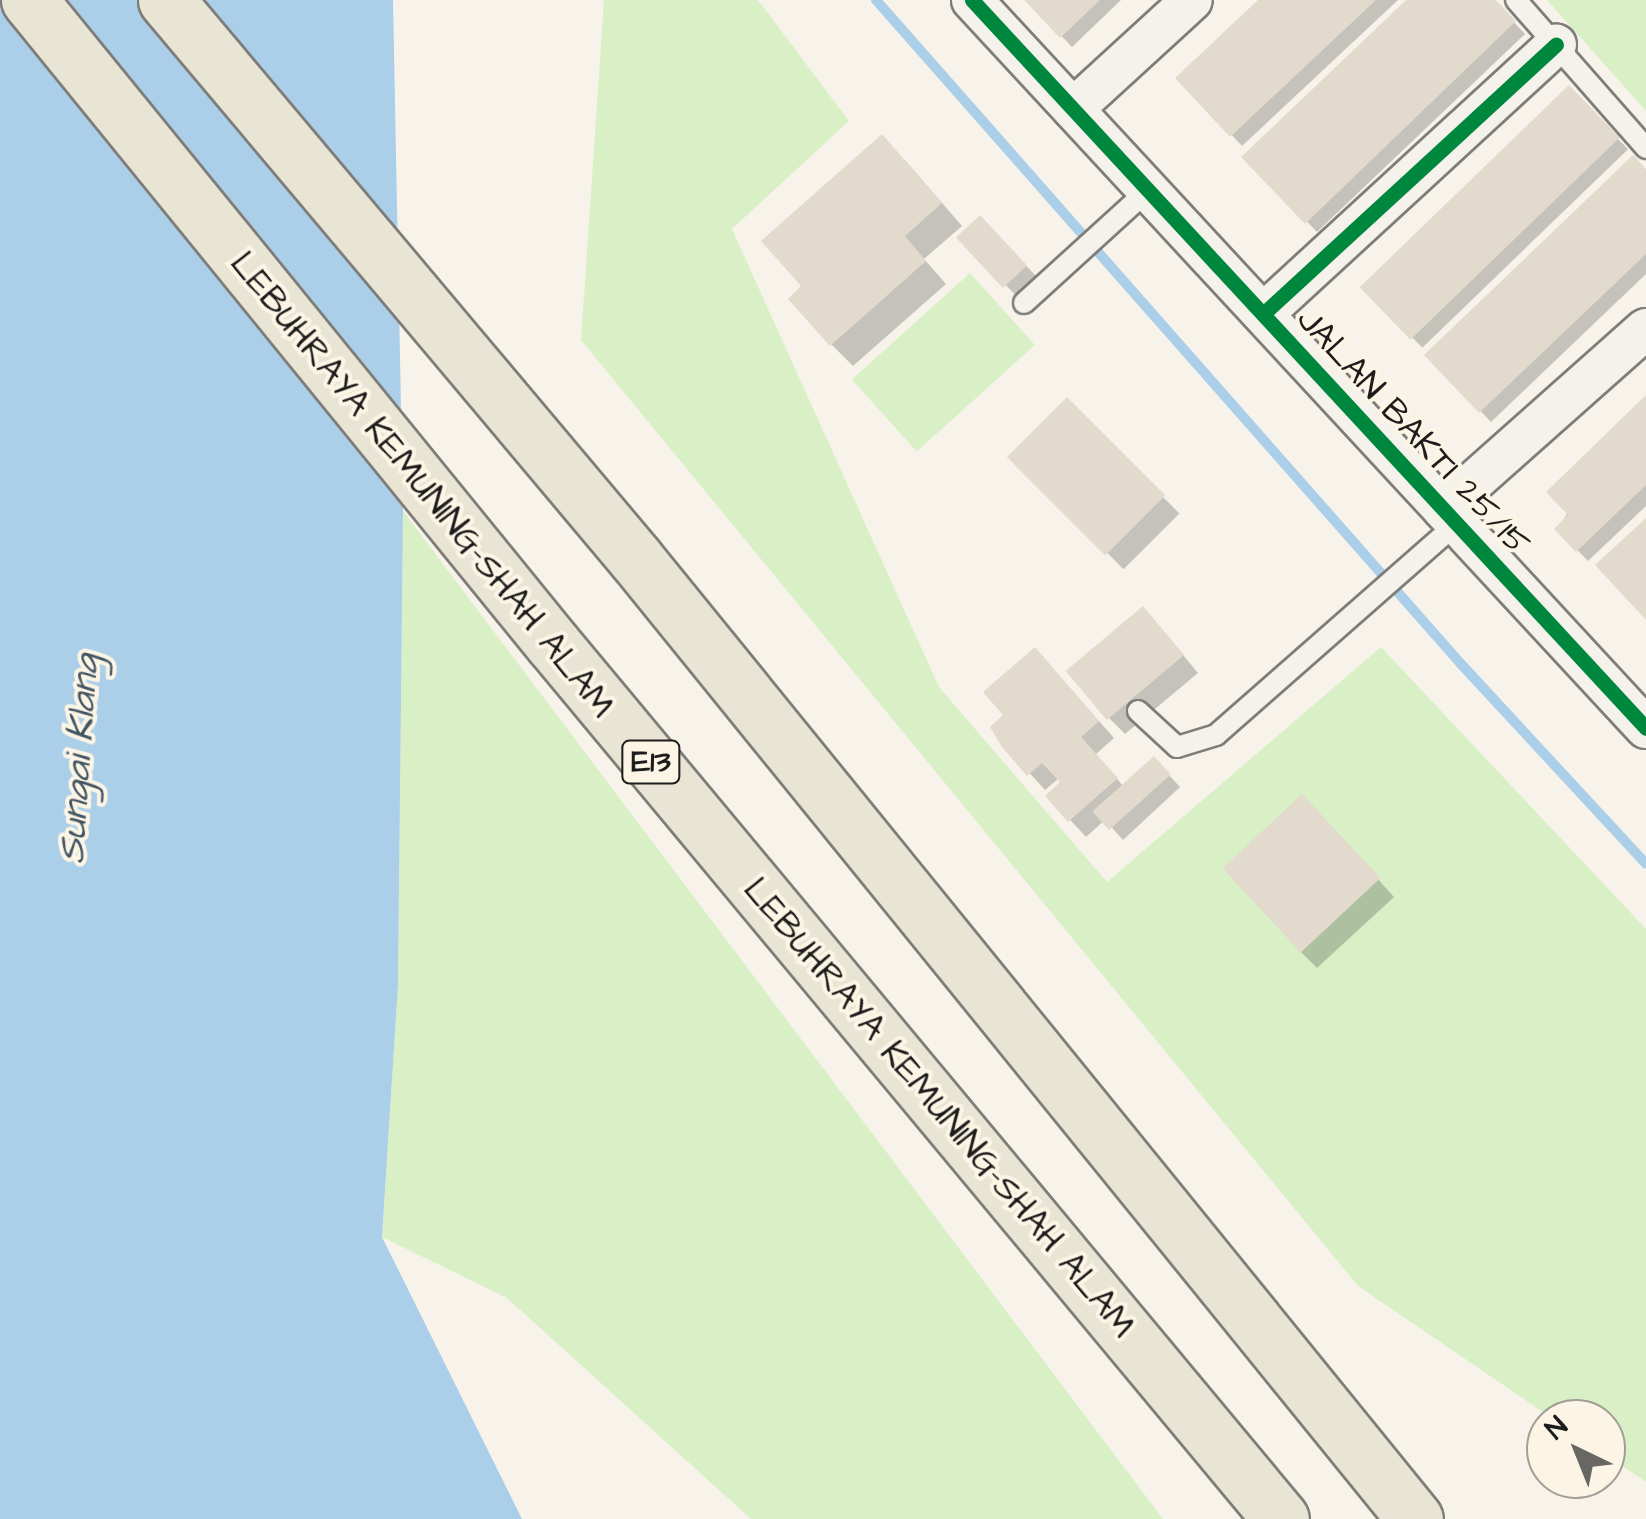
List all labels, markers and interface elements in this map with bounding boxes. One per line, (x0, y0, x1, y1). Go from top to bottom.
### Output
street label: LEBUHRAYA KEMUNING-SHAH ALAM (221, 244, 623, 726)
street label: JALAN BAKTI 25/15 (1287, 300, 1539, 564)
water label: Sungai Klang (50, 653, 110, 865)
road number: E13 (621, 735, 681, 789)
street label: LEBUHRAYA KEMUNING-SHAH ALAM (734, 870, 1144, 1346)
north arrow (1526, 1399, 1626, 1499)
text: N (1537, 1408, 1576, 1448)

